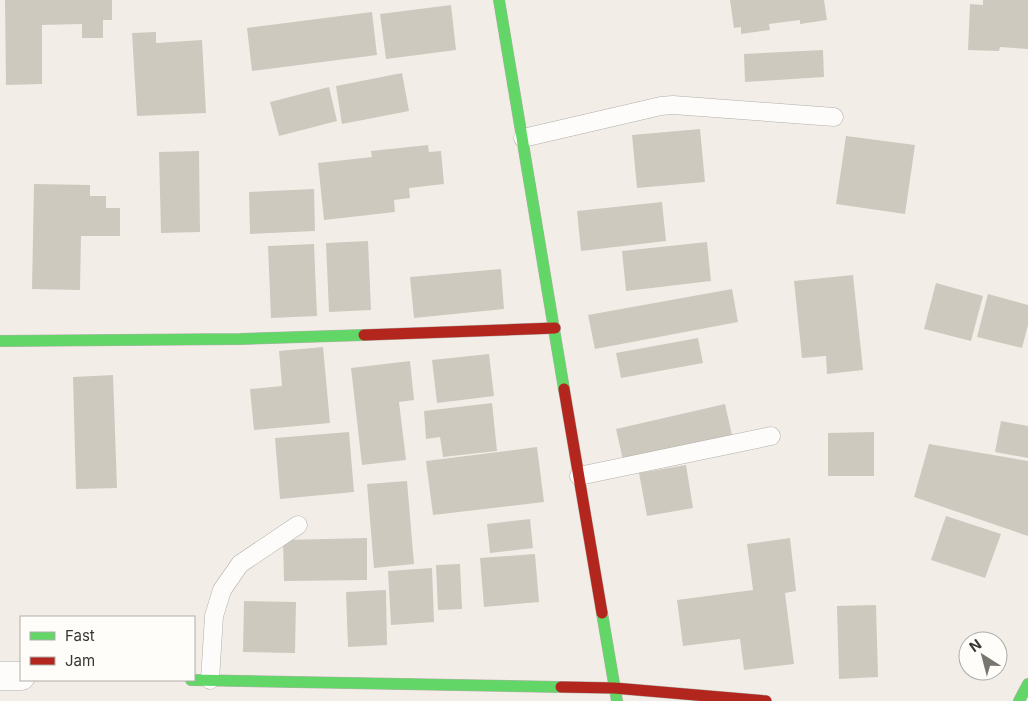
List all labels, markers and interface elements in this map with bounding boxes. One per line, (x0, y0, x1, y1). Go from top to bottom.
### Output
legend (20, 616, 195, 681)
text: Fast (65, 626, 95, 645)
north arrow (958, 631, 1008, 681)
text: N (966, 635, 984, 655)
text: Jam (65, 651, 95, 670)

